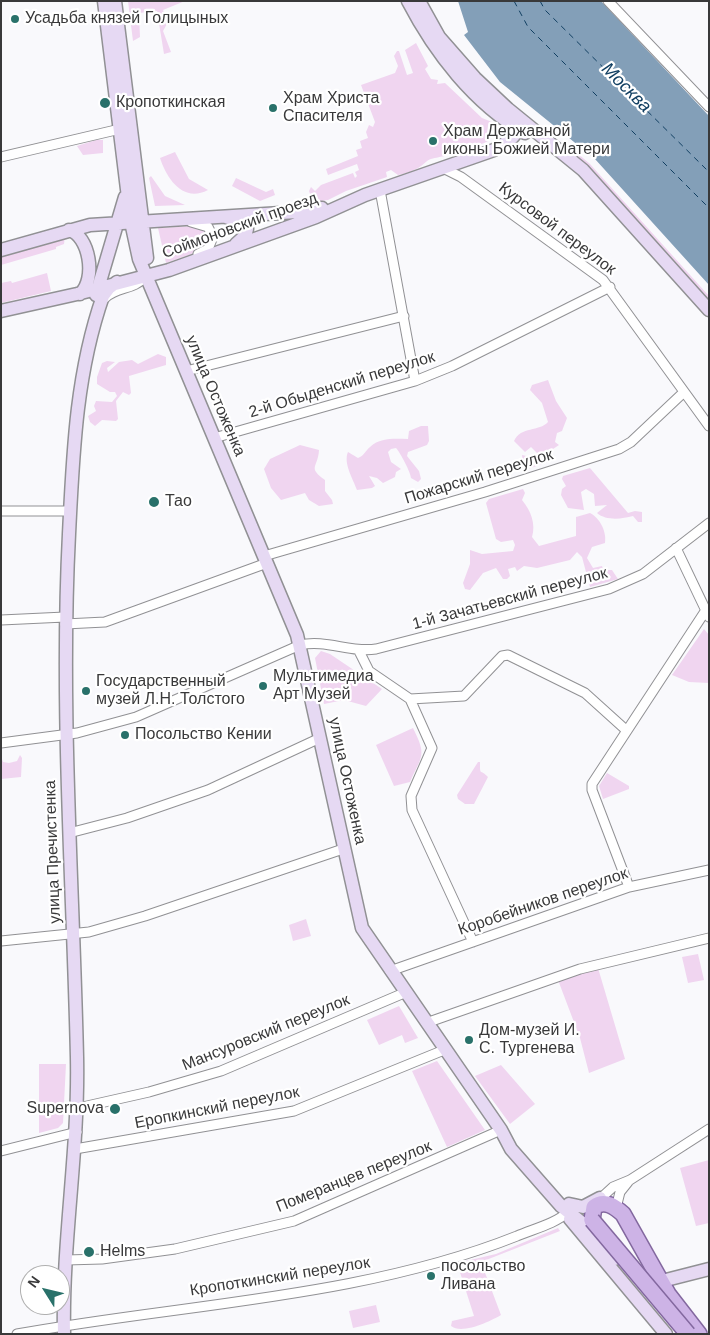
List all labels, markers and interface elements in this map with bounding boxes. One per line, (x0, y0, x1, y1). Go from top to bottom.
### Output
place label: Усадьба князей Голицыных (25, 9, 228, 29)
marker: Усадьба князей Голицыных (9, 13, 21, 25)
water label: Москва (597, 59, 655, 117)
place label: Храм Христа Спасителя (283, 89, 379, 127)
place label: Кропоткинская (116, 93, 225, 113)
marker: Кропоткинская (98, 96, 112, 110)
marker: Храм Христа Спасителя (267, 102, 279, 114)
place label: Храм Державной иконы Божией Матери (443, 122, 610, 160)
marker: Храм Державной иконы Божией Матери (427, 135, 439, 147)
street label: Курсовой переулок (495, 179, 619, 279)
street label: Соймоновский проезд (160, 189, 320, 263)
street label: улица Остоженка (181, 333, 249, 459)
street label: 2-й Обыденский переулок (247, 348, 437, 422)
street label: Пожарский переулок (402, 445, 556, 509)
place label: Тао (165, 492, 192, 512)
marker: Тао (147, 495, 161, 509)
street label: 1-й Зачатьевский переулок (410, 564, 610, 634)
place label: Мультимедиа Арт Музей (273, 667, 374, 705)
place label: Государственный музей Л.Н. Толстого (96, 672, 245, 710)
marker: Мультимедиа Арт Музей (257, 680, 269, 692)
marker: Государственный музей Л.Н. Толстого (80, 685, 92, 697)
street label: улица Остоженка (324, 716, 370, 846)
place label: Посольство Кении (135, 725, 272, 745)
marker: Посольство Кении (119, 729, 131, 741)
street label: улица Пречистенка (41, 780, 65, 924)
street label: Коробейников переулок (456, 864, 630, 940)
street label: Мансуровский переулок (180, 991, 352, 1075)
place label: Дом-музей И. С. Тургенева (479, 1021, 580, 1059)
marker: Дом-музей И. С. Тургенева (463, 1034, 475, 1046)
street label: Еропкинский переулок (133, 1083, 301, 1133)
place label: Supernova (27, 1099, 104, 1119)
marker: Supernova (108, 1102, 122, 1116)
street label: Померанцев переулок (273, 1137, 435, 1217)
place label: Helms (100, 1242, 145, 1262)
marker: Helms (82, 1245, 96, 1259)
street label: Кропоткинский переулок (189, 1253, 371, 1301)
place label: посольство Ливана (441, 1257, 526, 1295)
north arrow (20, 1265, 70, 1315)
marker: посольство Ливана (425, 1270, 437, 1282)
text: N (24, 1273, 43, 1291)

